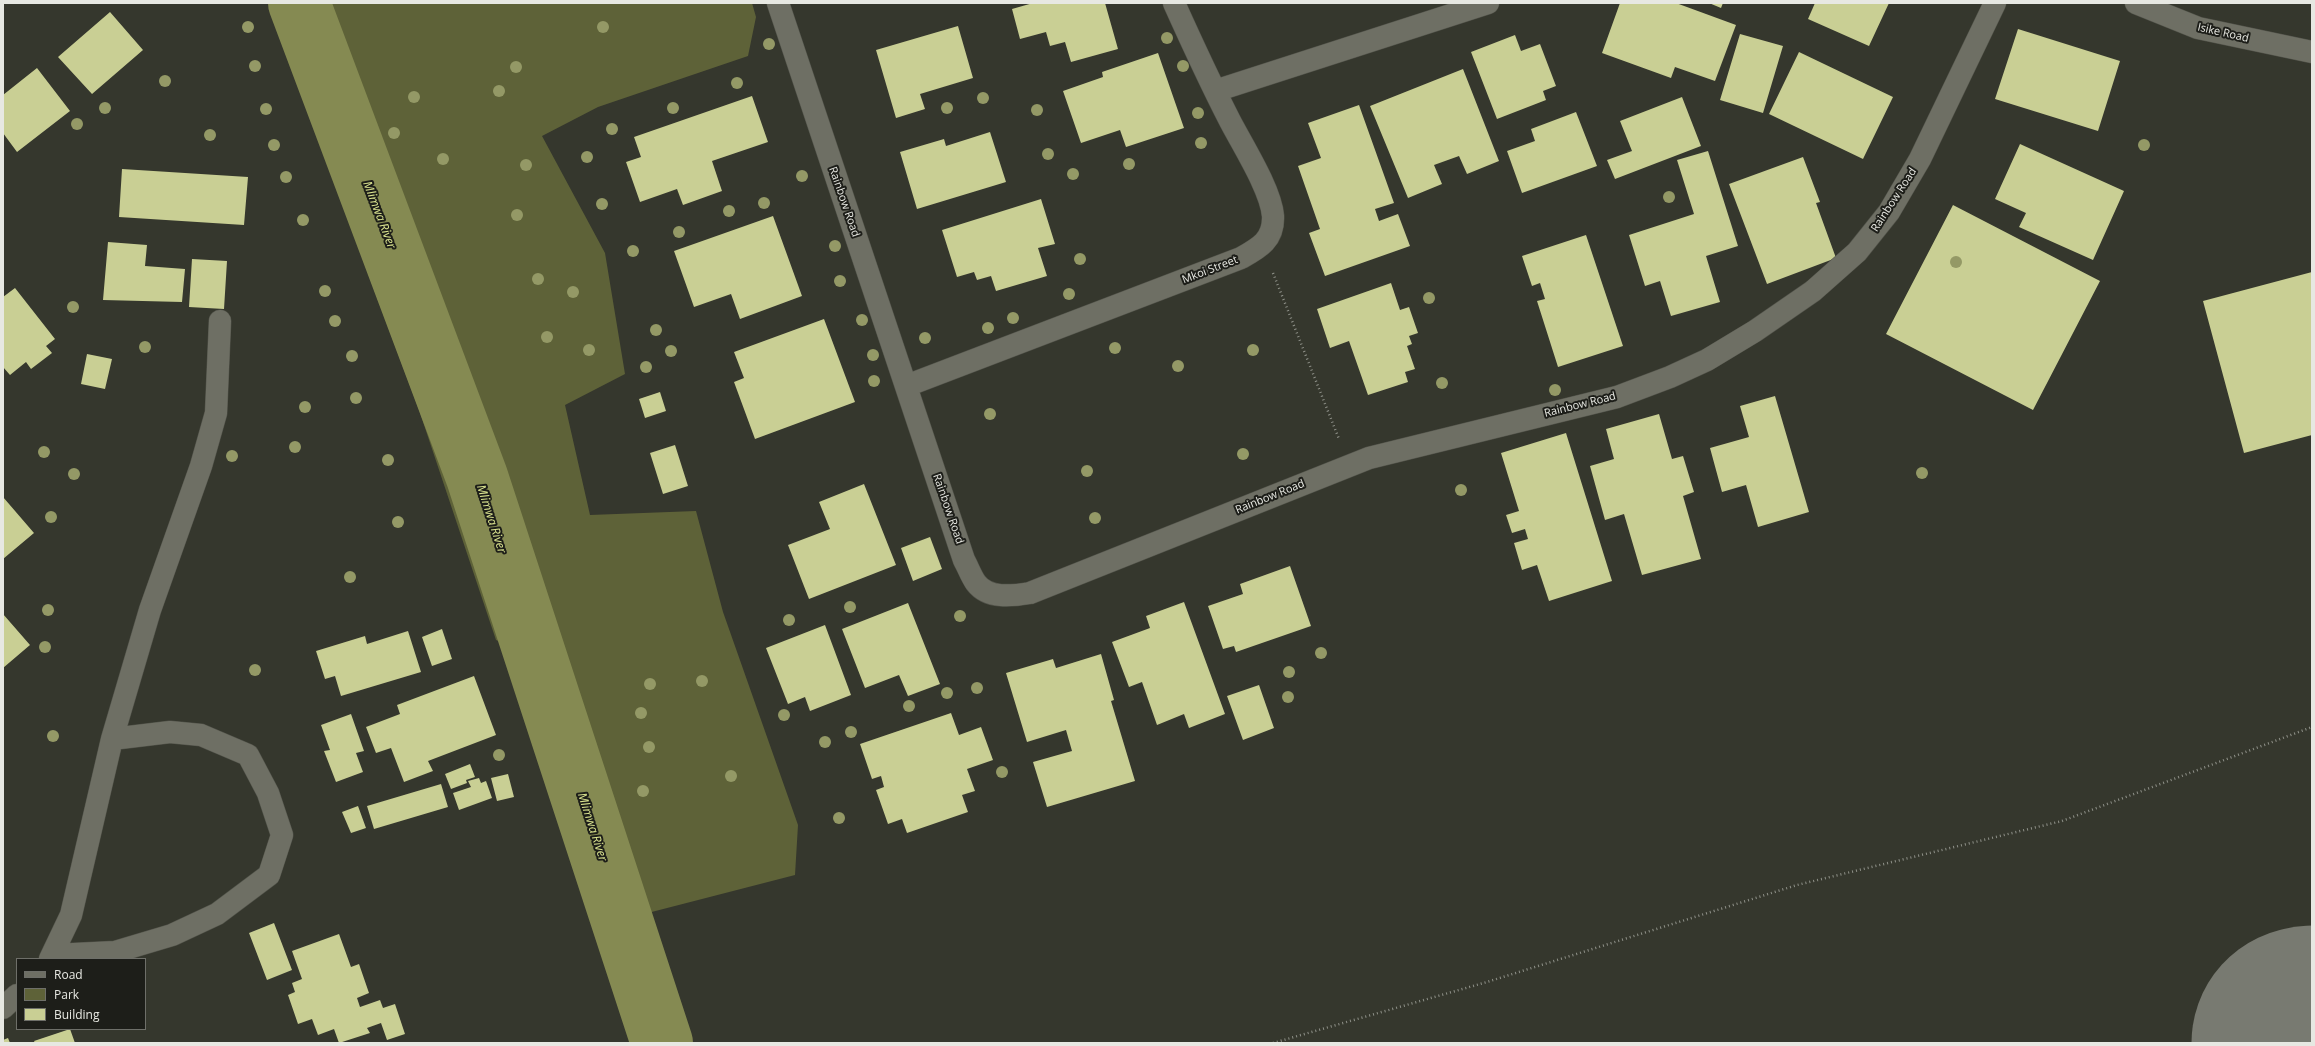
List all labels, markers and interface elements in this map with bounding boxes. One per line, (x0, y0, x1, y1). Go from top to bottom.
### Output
street label: Isike Road (2196, 21, 2250, 45)
street label: Rainbow Road (826, 165, 862, 239)
street label: Rainbow Road (1868, 166, 1920, 234)
water label: Mlimwa River (360, 179, 398, 251)
street label: Mkoi Street (1180, 253, 1240, 287)
street label: Rainbow Road (1543, 390, 1617, 420)
street label: Rainbow Road (930, 472, 966, 546)
street label: Rainbow Road (1233, 477, 1307, 517)
water label: Mlimwa River (473, 483, 509, 555)
water label: Mlimwa River (574, 791, 610, 863)
legend (16, 958, 146, 1030)
text: Road (54, 966, 83, 983)
text: Park (54, 986, 79, 1003)
text: Building (54, 1006, 99, 1023)

